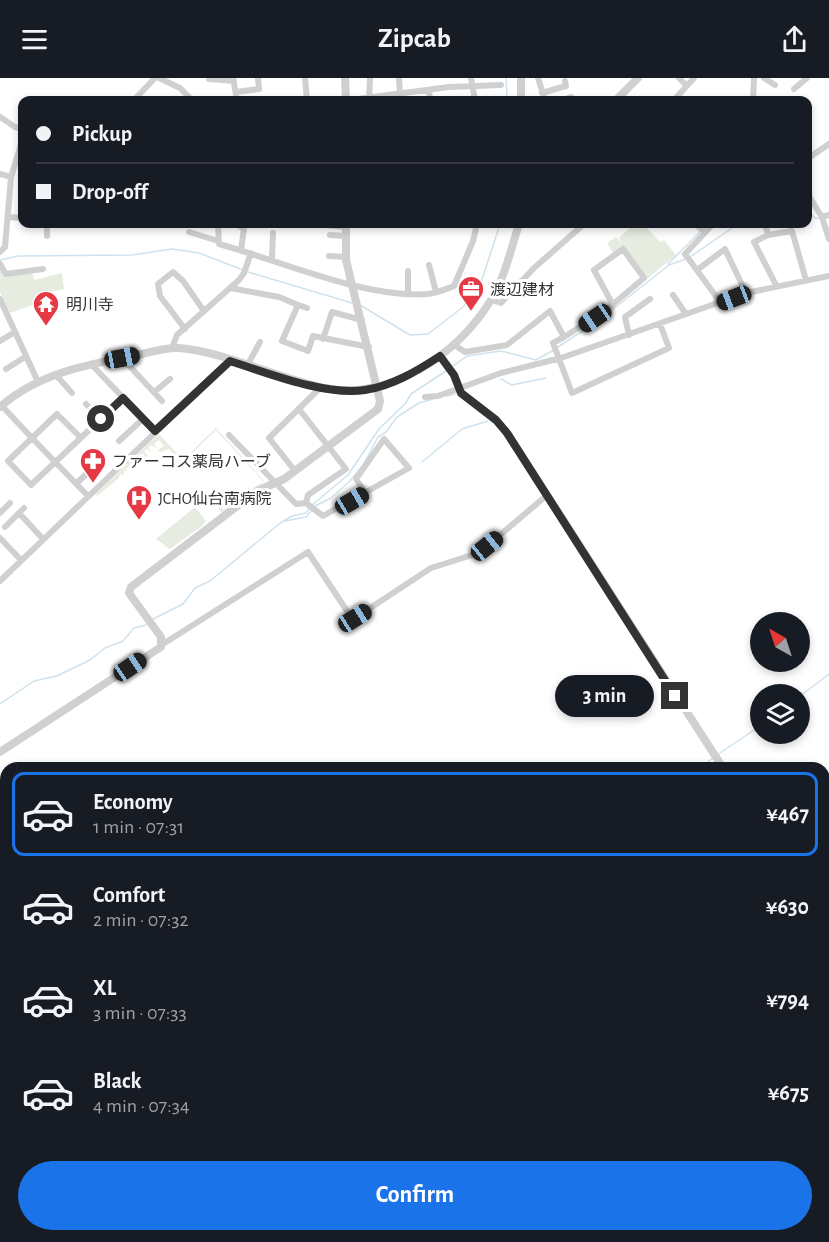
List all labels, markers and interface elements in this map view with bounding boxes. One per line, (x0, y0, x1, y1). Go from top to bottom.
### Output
icon: menu (18, 23, 51, 56)
icon: share (778, 23, 811, 56)
text: Zipcab (378, 25, 451, 52)
text: Pickup (72, 123, 132, 145)
text: Drop-off (72, 181, 148, 203)
office icon: 渡辺建材 (456, 274, 486, 312)
place label: 渡辺建材 (490, 281, 554, 298)
car (714, 283, 754, 313)
temple icon: 明川寺 (31, 289, 61, 327)
place label: 明川寺 (66, 296, 114, 313)
car (575, 300, 615, 336)
car (103, 346, 141, 370)
route start (87, 405, 114, 432)
pharmacy icon: ファーコス薬局ハーブ (78, 446, 108, 484)
place label: ファーコス薬局ハーブ (112, 453, 271, 470)
hospital icon: JCHO仙台南病院 (124, 483, 154, 521)
car (332, 484, 372, 518)
place label: JCHO仙台南病院 (158, 490, 272, 507)
car (467, 528, 507, 564)
car (335, 601, 375, 635)
north arrow (750, 612, 810, 672)
map controls (750, 612, 810, 744)
car (110, 649, 150, 685)
callout: 3 min (555, 675, 654, 717)
route end (661, 682, 688, 709)
button: layers (750, 684, 810, 744)
text: 3 min (583, 686, 626, 706)
icon: car (21, 787, 75, 841)
text: Economy (93, 791, 173, 813)
text: ¥467 (766, 803, 809, 825)
text: 1 min · 07:31 (93, 817, 184, 837)
icon: car (21, 880, 75, 934)
text: Comfort (93, 884, 165, 906)
text: ¥630 (766, 896, 809, 918)
text: 2 min · 07:32 (93, 910, 189, 930)
icon: car (21, 973, 75, 1027)
text: XL (93, 977, 116, 999)
text: ¥794 (766, 989, 809, 1011)
text: 3 min · 07:33 (93, 1003, 187, 1023)
icon: car (21, 1066, 75, 1120)
text: Black (93, 1070, 141, 1092)
text: ¥675 (768, 1082, 809, 1104)
text: 4 min · 07:34 (93, 1096, 190, 1116)
button: Confirm (18, 1161, 812, 1230)

